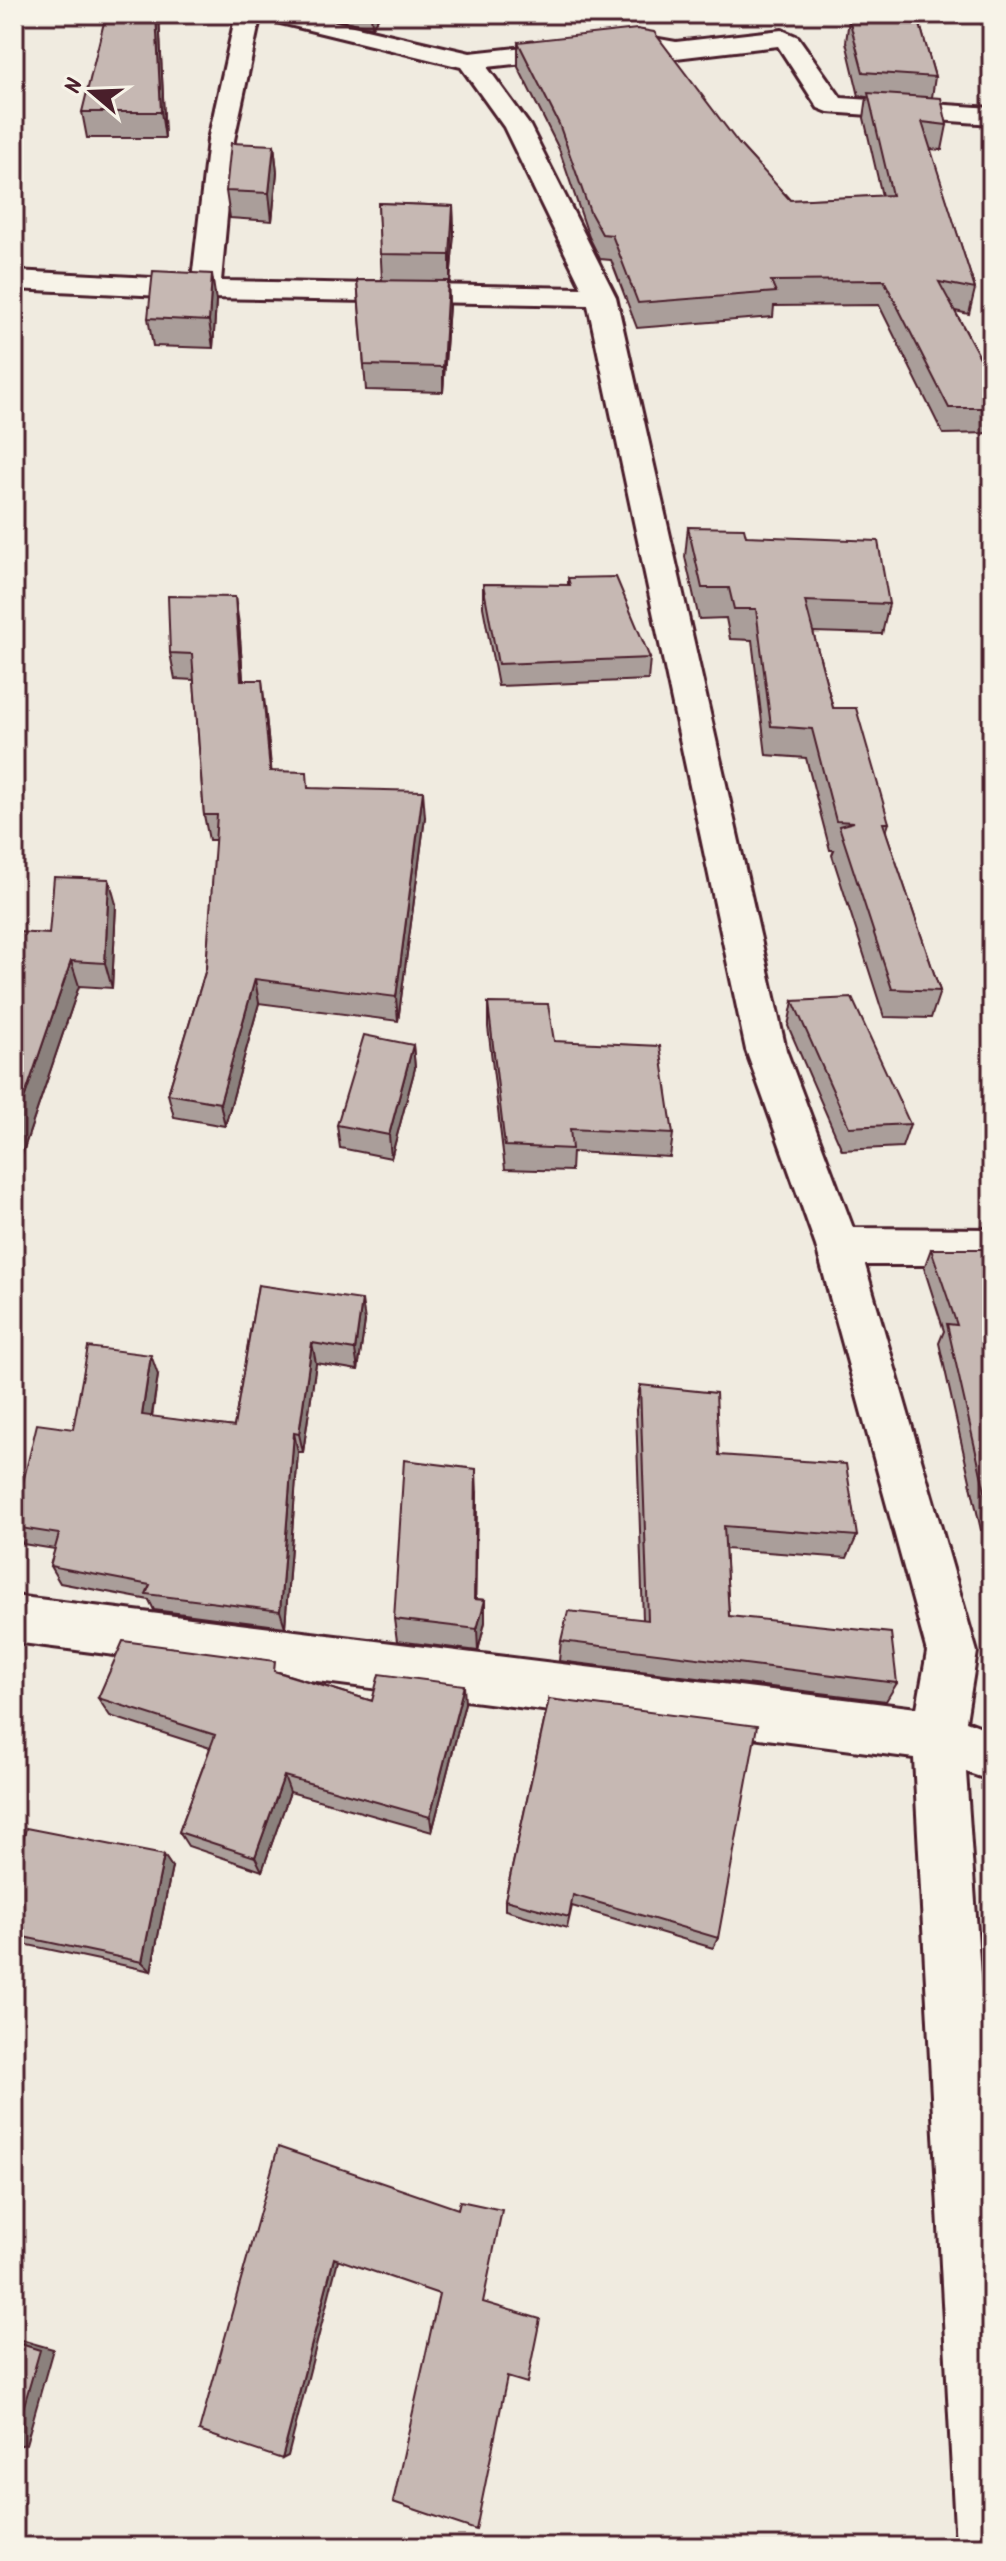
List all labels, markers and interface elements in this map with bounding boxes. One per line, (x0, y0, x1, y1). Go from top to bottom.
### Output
north arrow (52, 52, 132, 132)
text: N (57, 74, 94, 99)

